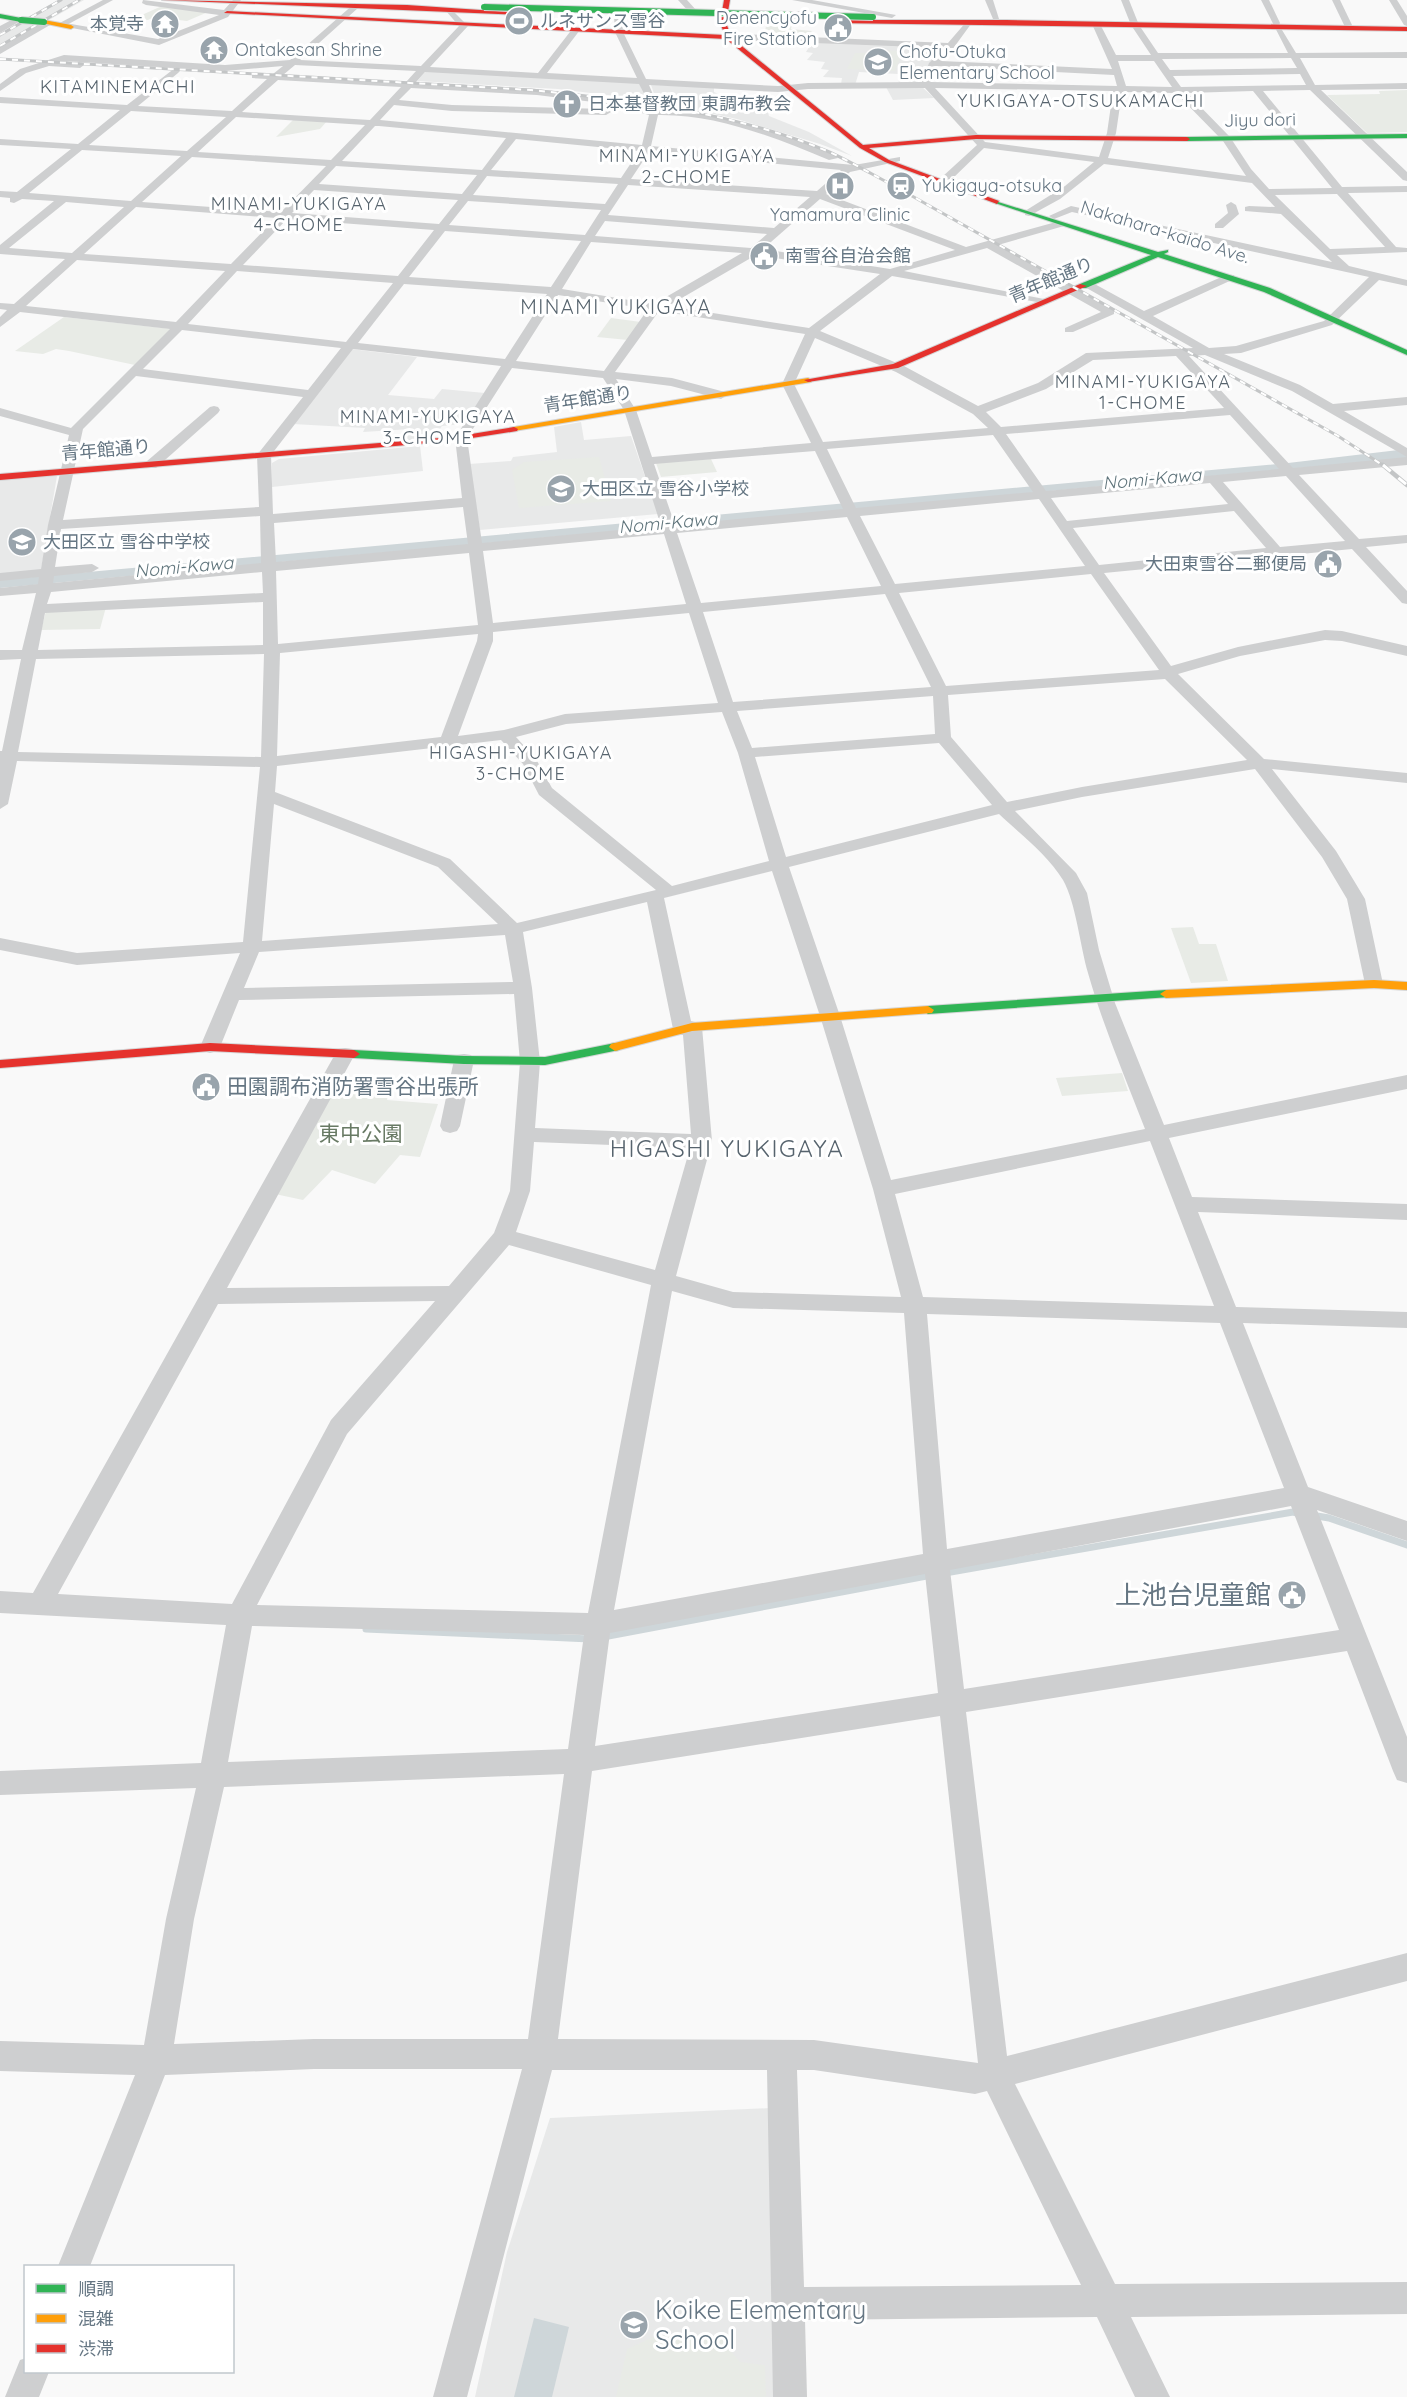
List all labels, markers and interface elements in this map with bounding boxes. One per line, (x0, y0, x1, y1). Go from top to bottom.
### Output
sports icon: ルネサンス雪谷 (503, 5, 535, 37)
place label: Denencyofu Fire Station (716, 6, 817, 50)
temple icon: 本覚寺 (149, 8, 181, 40)
place label: ルネサンス雪谷 (540, 9, 666, 32)
place label: 本覚寺 (90, 12, 144, 35)
public building icon: Denencyofu Fire Station (822, 12, 854, 44)
temple icon: Ontakesan Shrine (198, 34, 230, 66)
place label: Ontakesan Shrine (235, 38, 382, 61)
place label: Chofu-Otuka Elementary School (899, 40, 1055, 84)
school or university icon: Chofu-Otuka Elementary School (862, 46, 894, 78)
district label: KITAMINEMACHI (40, 75, 196, 98)
church icon: 日本基督教団 東調布教会 (551, 88, 583, 120)
district label: YUKIGAYA-OTSUKAMACHI (957, 89, 1205, 112)
place label: 日本基督教団 東調布教会 (588, 92, 791, 115)
street label: Jiyu dori (1224, 107, 1296, 132)
district label: MINAMI-YUKIGAYA 2-CHOME (599, 144, 775, 188)
hospital icon: Yamamura Clinic (824, 170, 856, 202)
station icon: Yukigaya-otsuka (885, 170, 917, 202)
place label: Yukigaya-otsuka (922, 174, 1062, 197)
district label: MINAMI-YUKIGAYA 4-CHOME (211, 192, 387, 236)
street label: Nakahara-kaido Ave. (1078, 195, 1252, 268)
place label: Yamamura Clinic (770, 203, 910, 226)
public building icon: 南雪谷自治会館 (748, 240, 780, 272)
place label: 南雪谷自治会館 (785, 244, 911, 267)
street label: 青年館通り (1005, 251, 1097, 308)
district label: MINAMI YUKIGAYA (520, 294, 712, 319)
district label: MINAMI-YUKIGAYA 1-CHOME (1055, 370, 1231, 414)
street label: 青年館通り (542, 380, 634, 417)
district label: MINAMI-YUKIGAYA 3-CHOME (340, 405, 516, 449)
street label: 青年館通り (60, 434, 152, 465)
water label: Nomi-Kawa (1102, 463, 1203, 494)
school or university icon: 大田区立 雪谷小学校 (545, 473, 577, 505)
place label: 大田区立 雪谷小学校 (582, 477, 749, 500)
water label: Nomi-Kawa (618, 507, 719, 538)
school or university icon: 大田区立 雪谷中学校 (6, 526, 38, 558)
place label: 大田区立 雪谷中学校 (43, 530, 210, 553)
public building icon: 大田東雪谷二郵便局 (1312, 548, 1344, 580)
water label: Nomi-Kawa (134, 551, 235, 582)
place label: 大田東雪谷二郵便局 (1145, 552, 1307, 575)
district label: HIGASHI-YUKIGAYA 3-CHOME (429, 741, 613, 785)
public building icon: 田園調布消防署雪谷出張所 (190, 1071, 222, 1103)
place label: 田園調布消防署雪谷出張所 (227, 1073, 479, 1099)
park label: 東中公園 (319, 1120, 403, 1146)
district label: HIGASHI YUKIGAYA (610, 1133, 844, 1163)
place label: 上池台児童館 (1115, 1578, 1271, 1611)
public building icon: 上池台児童館 (1276, 1579, 1308, 1611)
legend (24, 2265, 234, 2373)
text: 順調 (78, 2277, 114, 2300)
place label: Koike Elementary School (655, 2293, 866, 2356)
text: 混雑 (78, 2307, 114, 2330)
school or university icon: Koike Elementary School (618, 2309, 650, 2341)
text: 渋滞 (78, 2337, 114, 2360)

